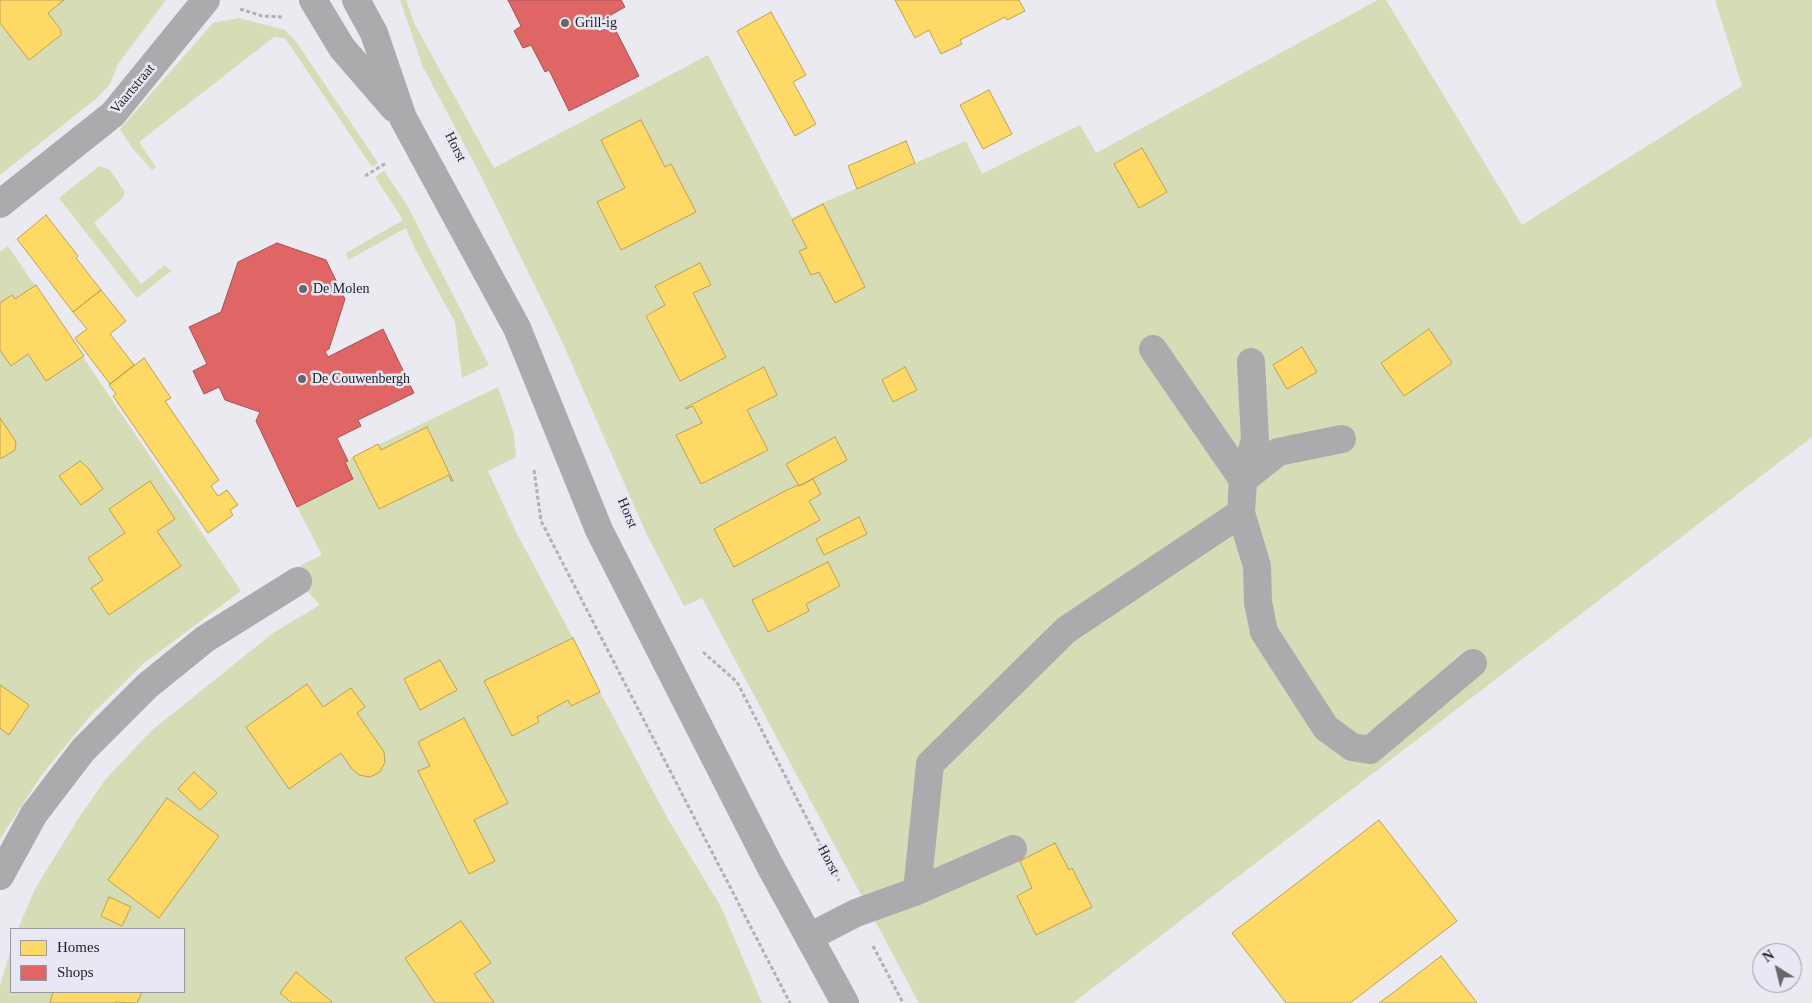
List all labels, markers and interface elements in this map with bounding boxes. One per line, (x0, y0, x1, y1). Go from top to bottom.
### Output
place label: Grill-ig (575, 15, 617, 31)
marker: Grill-ig (559, 17, 571, 29)
street label: Vaartstraat (107, 61, 159, 117)
street label: Horst (440, 129, 470, 165)
place label: De Molen (313, 281, 369, 297)
marker: De Molen (297, 283, 309, 295)
place label: De Couwenbergh (312, 371, 410, 387)
marker: De Couwenbergh (296, 373, 308, 385)
street label: Horst (613, 495, 641, 531)
street label: Horst (813, 842, 843, 878)
legend (10, 928, 185, 993)
text: Homes (57, 939, 100, 955)
north arrow (1752, 943, 1802, 993)
text: N (1760, 947, 1777, 965)
text: Shops (57, 964, 94, 980)

